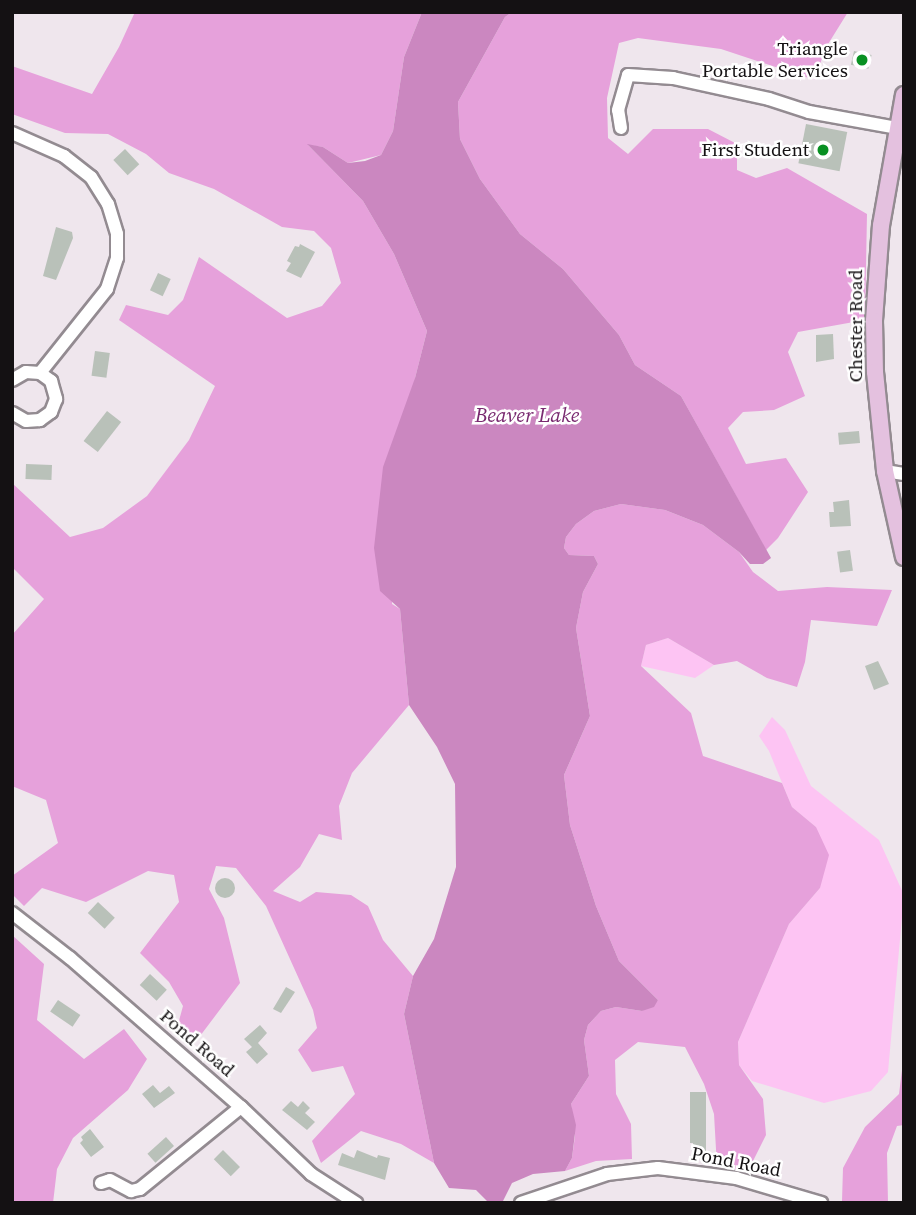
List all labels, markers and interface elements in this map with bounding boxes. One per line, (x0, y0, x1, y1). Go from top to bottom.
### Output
place label: Triangle Portable Services (702, 38, 848, 82)
marker: Triangle Portable Services (854, 52, 870, 68)
place label: First Student (701, 139, 809, 161)
marker: First Student (815, 142, 831, 158)
street label: Chester Road (845, 270, 867, 382)
water label: Beaver Lake (475, 402, 579, 428)
street label: Pond Road (155, 1005, 239, 1081)
street label: Pond Road (689, 1142, 783, 1182)

